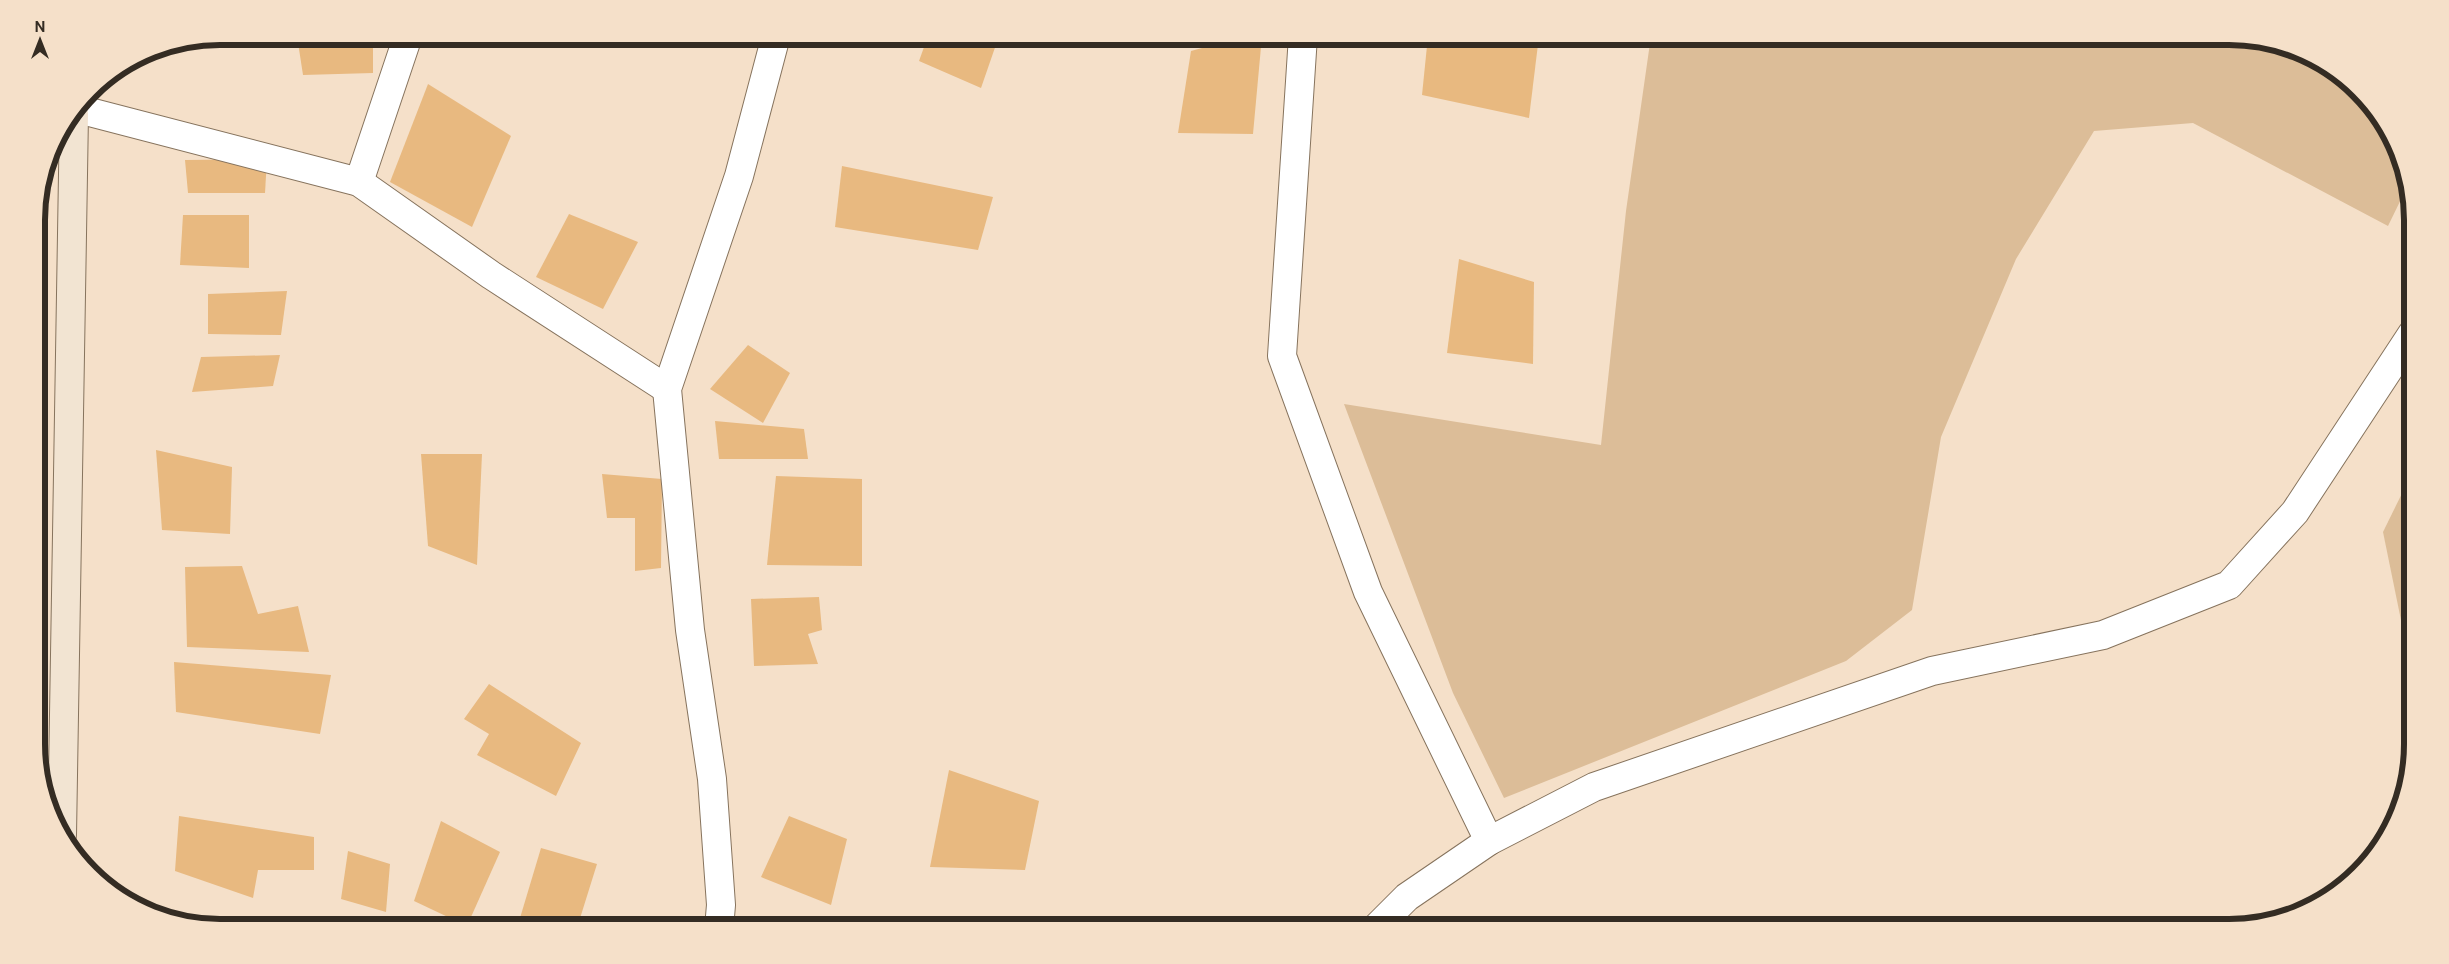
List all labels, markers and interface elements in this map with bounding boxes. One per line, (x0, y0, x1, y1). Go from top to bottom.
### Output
north arrow (15, 15, 65, 65)
text: N (35, 19, 45, 35)

